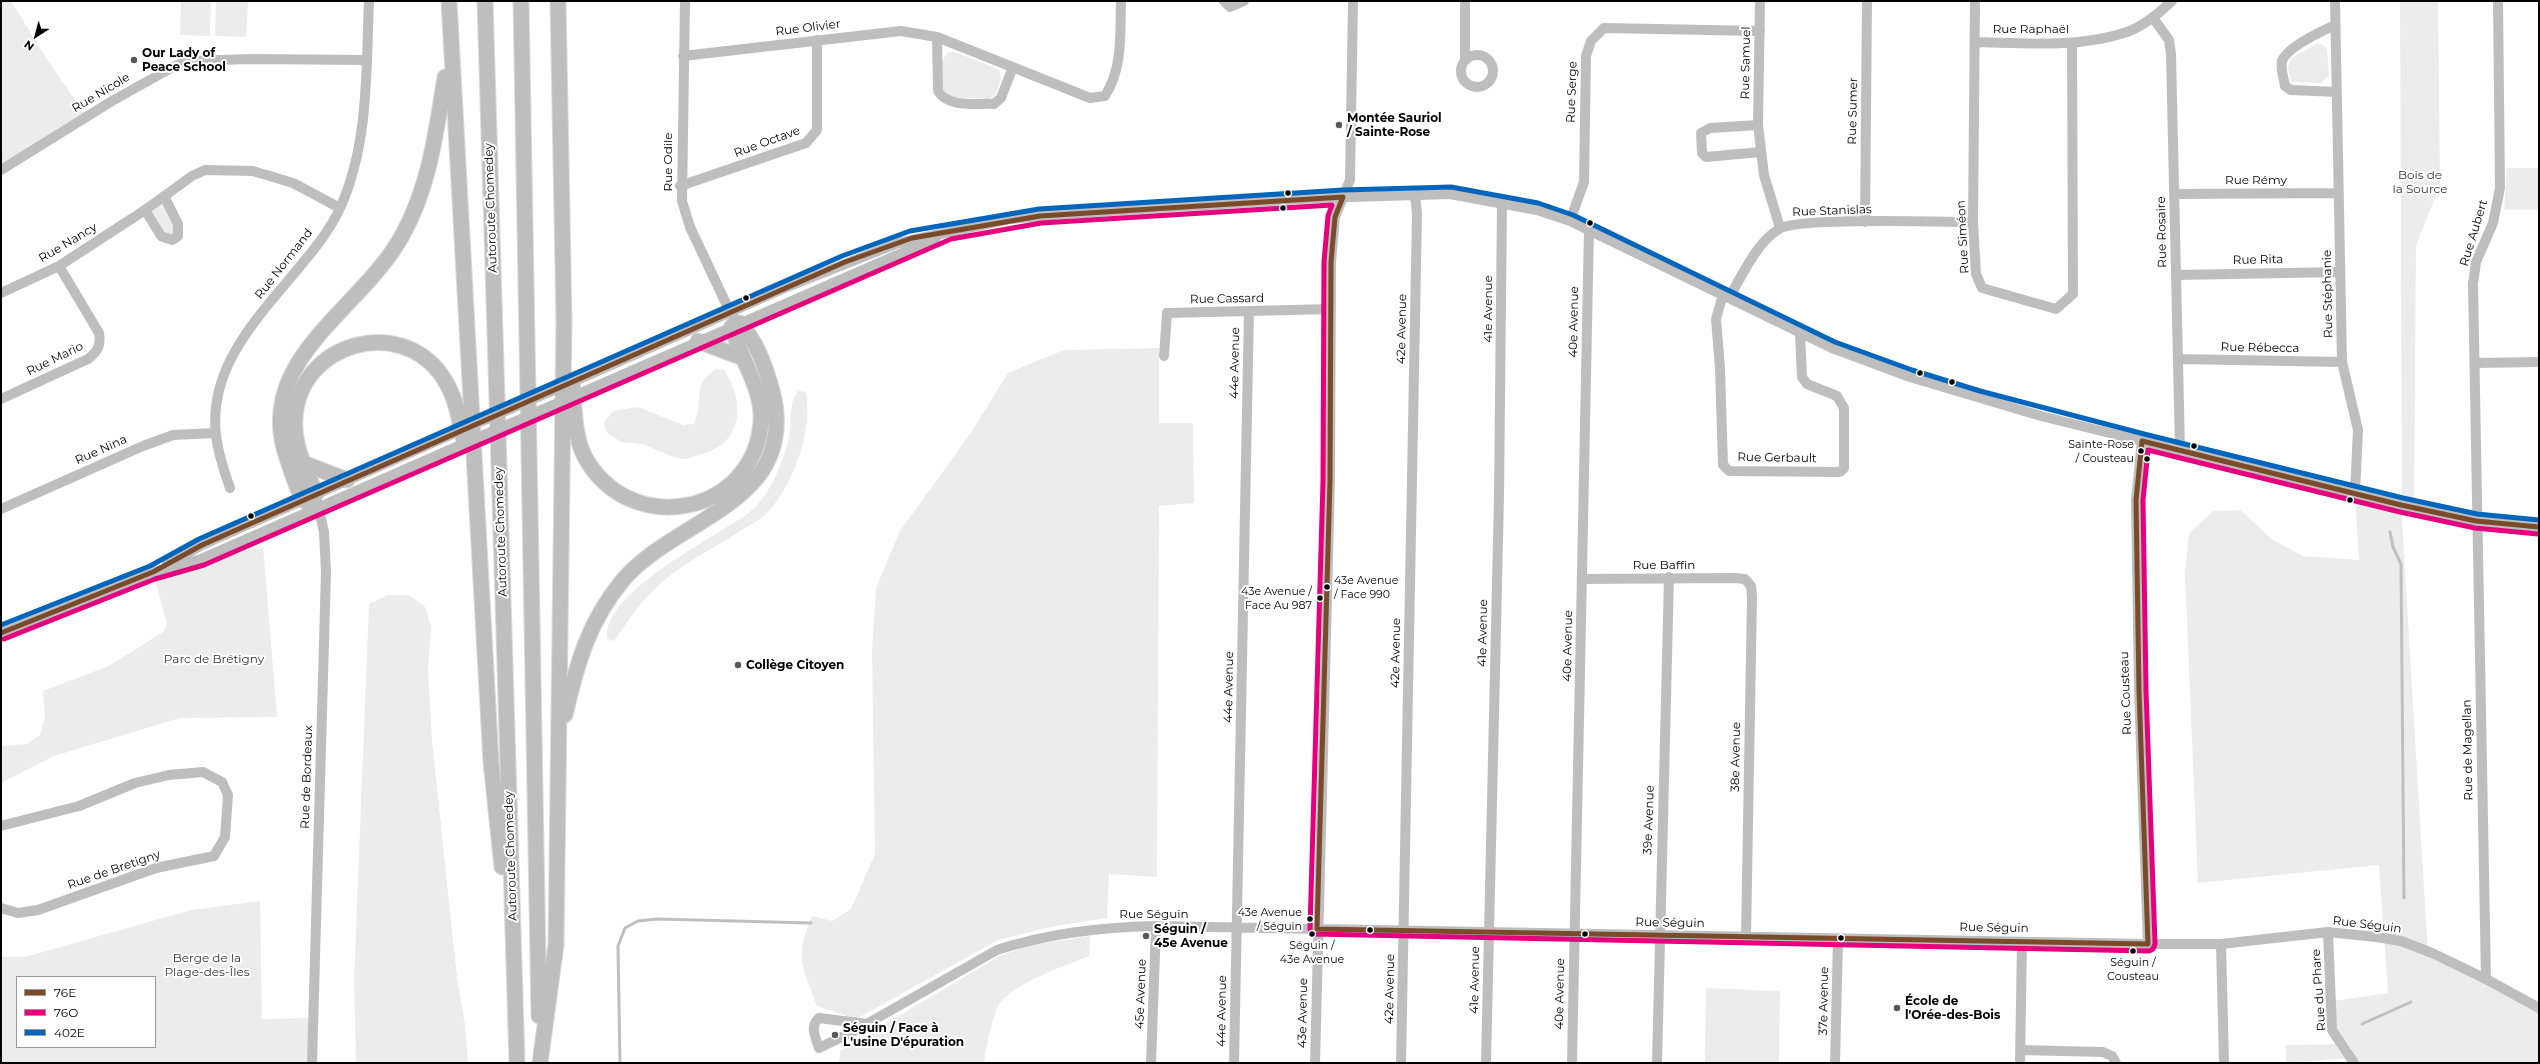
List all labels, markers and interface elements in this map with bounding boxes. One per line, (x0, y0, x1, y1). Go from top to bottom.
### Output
north arrow (16, 16, 56, 56)
street label: Rue Olivier (775, 17, 841, 39)
street label: Rue Raphaël (1993, 22, 2069, 36)
street label: Rue Samuel (1738, 26, 1754, 100)
text: N (21, 37, 37, 54)
place label: Our Lady of Peace School (142, 46, 226, 74)
marker: Our Lady of Peace School (129, 55, 139, 65)
street label: Rue Serge (1564, 61, 1580, 123)
street label: Rue Nicole (70, 70, 132, 116)
street label: Rue Sumer (1845, 77, 1861, 145)
place label: Montée Sauriol / Sainte-Rose (1347, 111, 1442, 139)
marker: Montée Sauriol / Sainte-Rose (1334, 120, 1344, 130)
street label: Rue Octave (732, 123, 802, 161)
street label: Rue Odile (661, 132, 675, 192)
street label: Autoroute Chomedey (482, 143, 500, 273)
park label: Bois de la Source (2393, 168, 2447, 196)
street label: Rue Rémy (2225, 173, 2287, 187)
unlabelled marker (1283, 188, 1293, 198)
street label: Rue Rosaire (2154, 196, 2170, 268)
street label: Rue Aubert (2457, 198, 2491, 268)
street label: Rue Siméon (1954, 200, 1972, 274)
street label: Rue Stanislas (1792, 202, 1872, 220)
unlabelled marker (1278, 203, 1288, 213)
unlabelled marker (1585, 218, 1595, 228)
street label: Rue Nancy (36, 220, 100, 266)
street label: Rue Normand (252, 226, 316, 302)
street label: Rue Stéphanie (2320, 250, 2336, 338)
street label: Rue Rita (2233, 252, 2283, 268)
street label: 41e Avenue (1481, 275, 1495, 343)
street label: 40e Avenue (1566, 286, 1582, 358)
street label: Rue Cassard (1190, 291, 1264, 307)
unlabelled marker (741, 293, 751, 303)
street label: 42e Avenue (1394, 294, 1410, 364)
street label: 44e Avenue (1227, 327, 1243, 399)
street label: Rue Mario (24, 339, 86, 379)
street label: Rue Rébecca (2220, 340, 2300, 356)
unlabelled marker (1915, 368, 1925, 378)
unlabelled marker (1947, 377, 1957, 387)
street label: Rue Nina (73, 432, 129, 468)
place label: Sainte-Rose / Cousteau (2068, 438, 2134, 464)
unlabelled marker (2189, 441, 2199, 451)
marker: Sainte-Rose / Cousteau (2136, 446, 2146, 456)
street label: Rue Gerbault (1737, 450, 1817, 466)
unlabelled marker (2142, 454, 2152, 464)
street label: Autoroute Chomedey (492, 467, 510, 597)
unlabelled marker (2345, 495, 2355, 505)
unlabelled marker (246, 511, 256, 521)
street label: Rue Baffin (1633, 558, 1695, 572)
place label: 43e Avenue / Face 990 (1334, 574, 1398, 600)
marker: 43e Avenue / Face 990 (1322, 582, 1332, 592)
place label: 43e Avenue / Face Au 987 (1241, 585, 1312, 611)
marker: 43e Avenue / Face Au 987 (1315, 593, 1325, 603)
street label: 41e Avenue (1475, 599, 1491, 667)
street label: 40e Avenue (1560, 610, 1576, 682)
street label: 42e Avenue (1388, 618, 1404, 688)
street label: 44e Avenue (1221, 651, 1237, 723)
street label: Rue Cousteau (2117, 651, 2135, 735)
park label: Parc de Brétigny (164, 652, 264, 666)
place label: Collège Citoyen (746, 658, 844, 672)
marker: Collège Citoyen (733, 660, 743, 670)
street label: Rue de Magellan (2460, 699, 2476, 801)
street label: 38e Avenue (1728, 722, 1744, 792)
street label: Rue de Bordeaux (298, 725, 316, 829)
street label: 39e Avenue (1641, 785, 1657, 855)
street label: Autoroute Chomedey (502, 791, 520, 921)
street label: Rue de Bretigny (66, 847, 162, 893)
place label: 43e Avenue / Séguin (1238, 906, 1302, 932)
street label: Rue Séguin (1119, 907, 1189, 921)
marker: 43e Avenue / Séguin (1305, 914, 1315, 924)
street label: Rue Séguin (2332, 914, 2402, 936)
street label: Rue Séguin (1635, 915, 1705, 931)
street label: Rue Séguin (1959, 920, 2029, 936)
place label: Séguin / 45e Avenue (1154, 922, 1228, 950)
unlabelled marker (1365, 925, 1375, 935)
marker: Séguin / 43e Avenue (1307, 929, 1317, 939)
unlabelled marker (1580, 929, 1590, 939)
marker: Séguin / 45e Avenue (1141, 931, 1151, 941)
unlabelled marker (1836, 933, 1846, 943)
place label: Séguin / 43e Avenue (1280, 939, 1344, 965)
street label: 41e Avenue (1467, 946, 1483, 1014)
marker: Séguin / Cousteau (2128, 946, 2138, 956)
street label: Rue du Phare (2309, 949, 2329, 1031)
park label: Berge de la Plage-des-Îles (165, 951, 249, 979)
street label: 42e Avenue (1382, 954, 1398, 1024)
place label: Séguin / Cousteau (2107, 956, 2159, 982)
street label: 40e Avenue (1552, 958, 1568, 1030)
street label: 45e Avenue (1133, 959, 1149, 1029)
street label: 37e Avenue (1816, 966, 1832, 1036)
street label: 44e Avenue (1214, 975, 1230, 1047)
legend (16, 976, 156, 1048)
street label: 43e Avenue (1295, 978, 1311, 1048)
text: 76E (54, 985, 76, 1000)
place label: École de l'Orée-des-Bois (1905, 994, 2000, 1022)
marker: École de l'Orée-des-Bois (1892, 1003, 1902, 1013)
text: 76O (54, 1005, 78, 1020)
place label: Séguin / Face à L'usine D'épuration (843, 1021, 964, 1049)
text: 402E (54, 1025, 85, 1040)
marker: Séguin / Face à L'usine D'épuration (830, 1030, 840, 1040)

